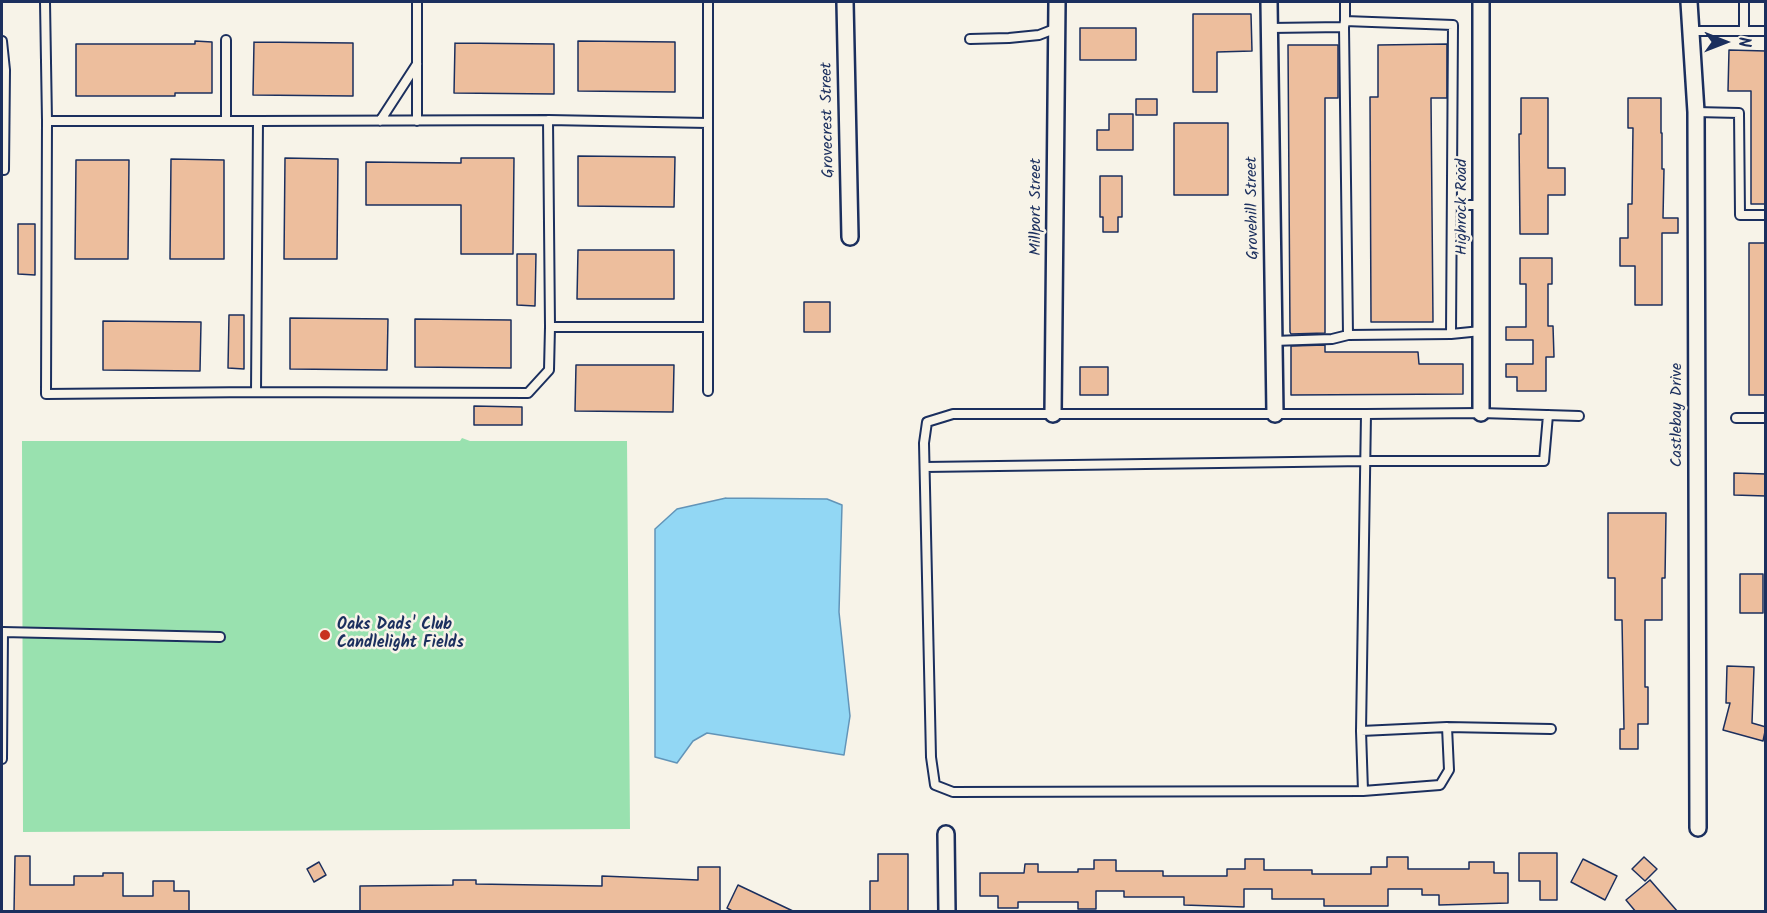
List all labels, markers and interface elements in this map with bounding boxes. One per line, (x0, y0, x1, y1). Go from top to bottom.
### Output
north arrow (1695, 12, 1755, 72)
text: N (1731, 37, 1756, 47)
street label: Grovecrest Street (818, 62, 840, 178)
street label: Grovehill Street (1243, 156, 1265, 260)
street label: Millport Street (1027, 158, 1047, 256)
street label: Highrock Road (1453, 159, 1473, 255)
street label: Castlebay Drive (1668, 363, 1688, 467)
place label: Oaks Dads' Club Candlelight Fields (337, 616, 464, 654)
marker: Oaks Dads' Club Candlelight Fields (318, 628, 332, 642)

